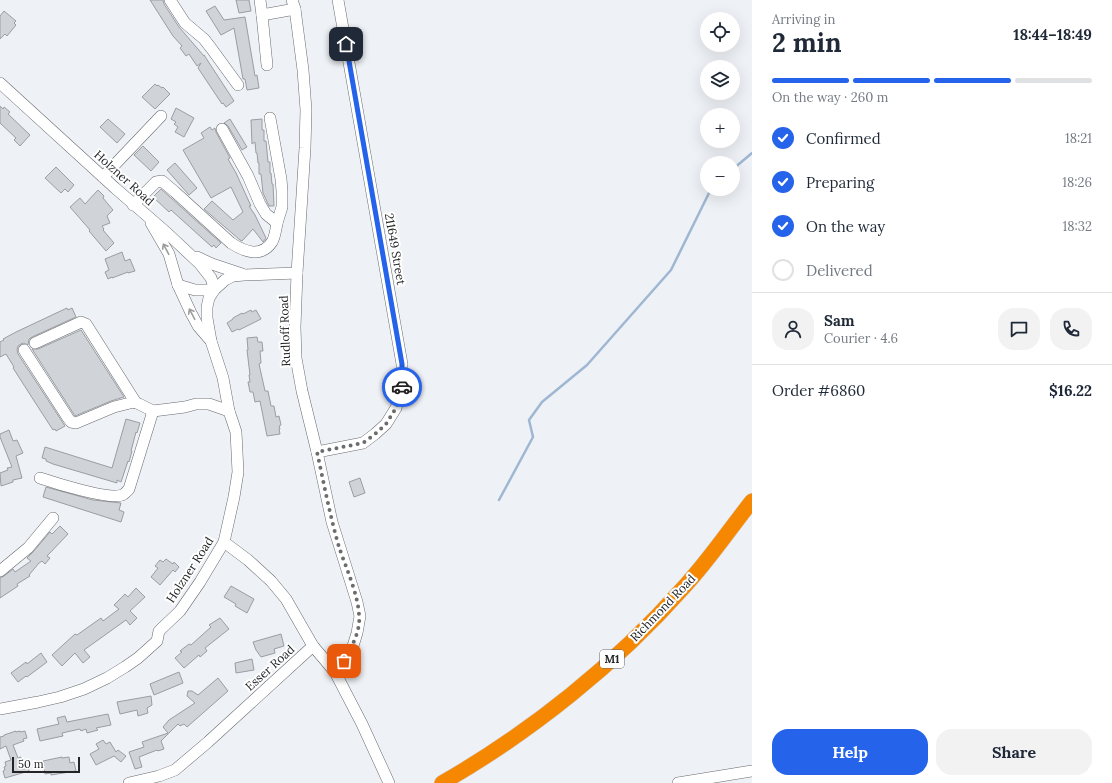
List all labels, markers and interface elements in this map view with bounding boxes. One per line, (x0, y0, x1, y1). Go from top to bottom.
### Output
text: Arriving in (772, 11, 835, 28)
map controls (700, 12, 740, 196)
button: locate (700, 12, 740, 52)
text: 18:44–18:49 (1013, 25, 1092, 44)
text: 2 min (772, 26, 842, 59)
pin (329, 27, 363, 61)
icon: home (335, 33, 357, 55)
button: layers (700, 60, 740, 100)
text: On the way · 260 m (772, 89, 888, 106)
button: + (700, 108, 740, 148)
icon: check (772, 127, 794, 149)
text: Confirmed (806, 129, 881, 148)
text: 18:21 (1065, 130, 1092, 147)
street label: Holzner Road (91, 147, 157, 208)
button: − (700, 156, 740, 196)
icon: check (772, 171, 794, 193)
text: Preparing (806, 173, 874, 192)
text: 18:26 (1062, 174, 1092, 191)
street label: 211649 Street (382, 212, 409, 286)
icon: check (772, 215, 794, 237)
text: On the way (806, 217, 885, 236)
text: 18:32 (1062, 218, 1092, 235)
one-way arrow (161, 243, 169, 255)
text: Delivered (806, 261, 873, 280)
street label: Rudloff Road (276, 295, 293, 367)
button: person (772, 308, 814, 350)
button: chat (998, 308, 1040, 350)
button: phone (1050, 308, 1092, 350)
one-way arrow (188, 309, 196, 321)
text: Sam (824, 311, 855, 330)
text: Courier · 4.6 (824, 330, 898, 347)
courier (382, 367, 422, 407)
icon: car (391, 376, 413, 398)
text: Order #6860 (772, 381, 865, 400)
text: $16.22 (1049, 381, 1092, 400)
street label: Holzner Road (163, 534, 216, 605)
street label: Richmond Road (627, 571, 698, 644)
street label: Esser Road (242, 642, 297, 694)
pin (327, 644, 361, 678)
icon: bag (333, 650, 355, 672)
road number: M1 (600, 650, 624, 668)
button: Help (772, 729, 928, 775)
button: Share (936, 729, 1092, 775)
scale bar (12, 755, 80, 774)
text: 50 m (18, 757, 44, 771)

